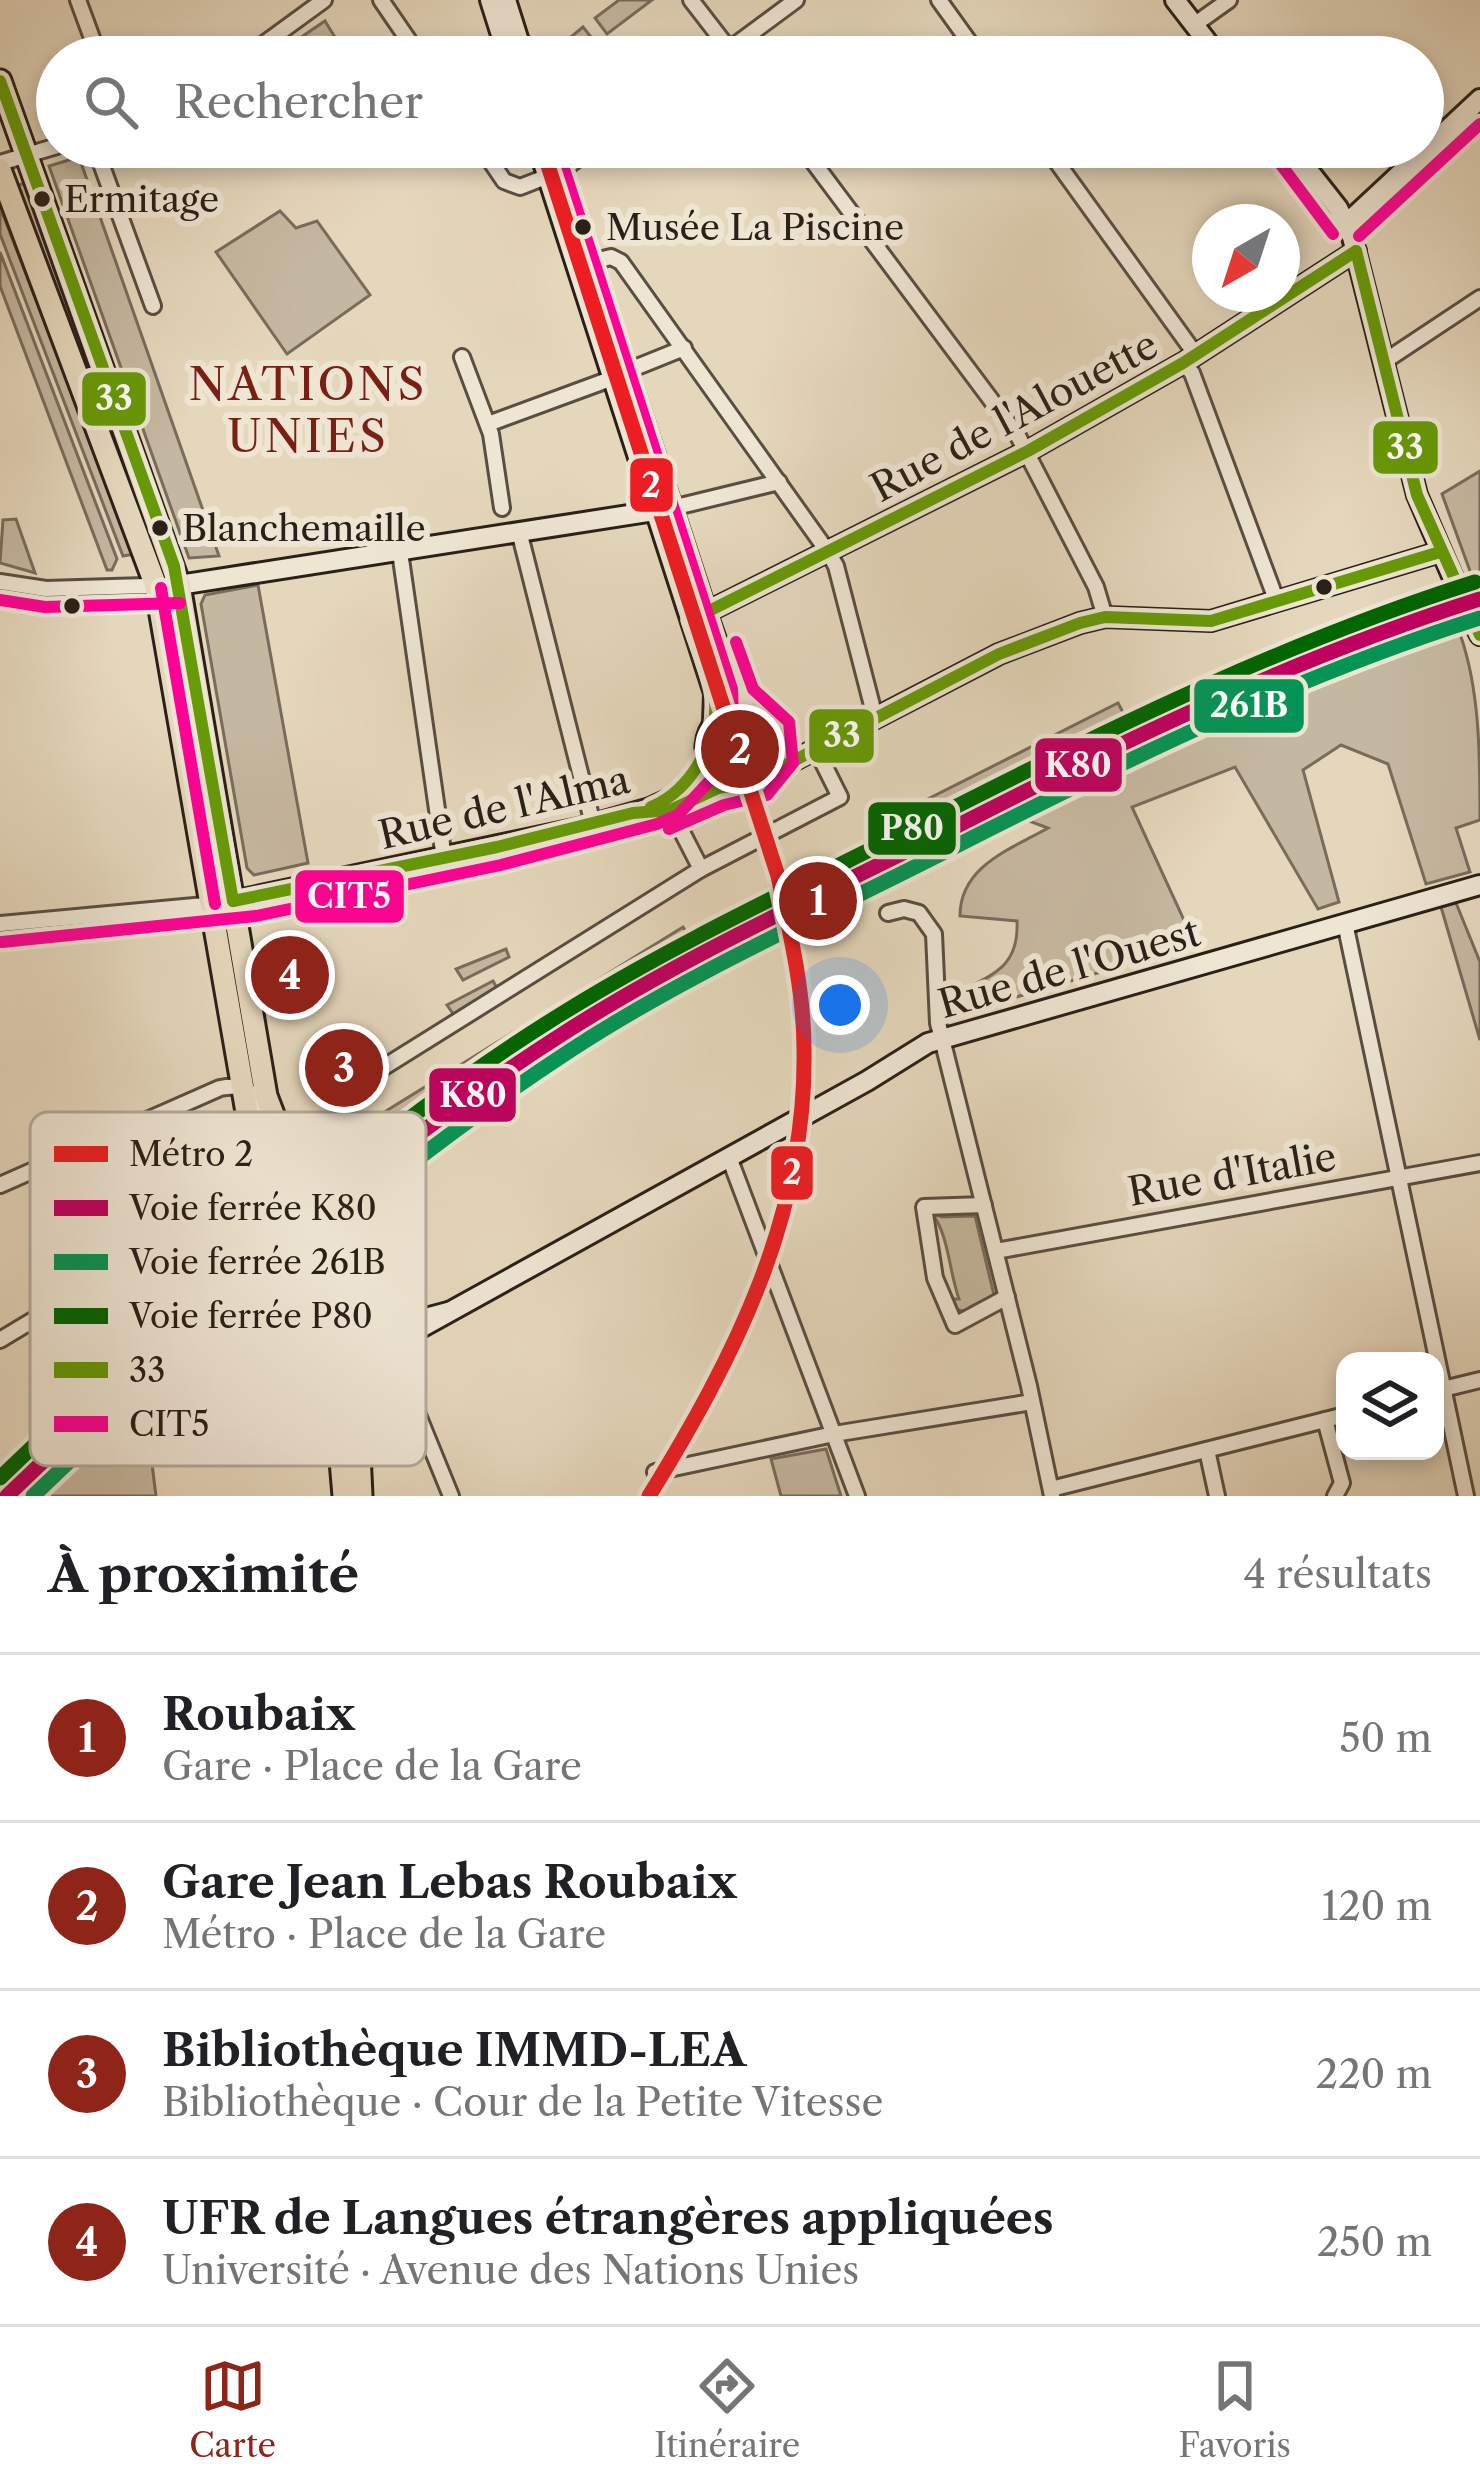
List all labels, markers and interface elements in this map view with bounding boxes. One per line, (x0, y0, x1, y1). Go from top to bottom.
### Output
search box (36, 36, 1444, 168)
icon: search (78, 69, 144, 135)
text: Rechercher (174, 74, 423, 130)
place label: Ermitage (64, 177, 219, 221)
marker: Ermitage (31, 188, 53, 210)
north arrow (1192, 204, 1300, 312)
place label: Musée La Piscine (606, 205, 904, 249)
marker: Musée La Piscine (572, 216, 594, 238)
street label: Rue de l'Alouette (862, 320, 1166, 512)
district label: NATIONS UNIES (188, 356, 428, 464)
line badge: 33 (80, 370, 148, 428)
text: 33 (95, 378, 133, 419)
line badge: 33 (1371, 419, 1440, 476)
text: 33 (1386, 427, 1424, 468)
line badge: 2 (628, 456, 675, 514)
text: 2 (641, 465, 661, 506)
place label: Blanchemaille (182, 506, 426, 550)
marker: Blanchemaille (149, 517, 171, 539)
unlabelled marker (1313, 576, 1335, 598)
unlabelled marker (61, 595, 83, 617)
line badge: 261B (1192, 677, 1306, 735)
text: 261B (1210, 685, 1288, 726)
pin: 2 (701, 704, 779, 794)
line badge: 33 (807, 707, 876, 765)
text: 33 (823, 715, 861, 756)
line badge: K80 (1033, 736, 1124, 794)
text: K80 (1044, 745, 1112, 786)
street label: Rue de l'Alma (374, 755, 634, 859)
line badge: P80 (866, 800, 958, 857)
text: P80 (880, 808, 944, 849)
pin: 1 (779, 856, 857, 946)
line badge: CIT5 (293, 868, 406, 925)
text: CIT5 (307, 876, 391, 917)
street label: Rue de l'Ouest (933, 908, 1205, 1028)
pin: 4 (251, 930, 329, 1020)
your location (810, 975, 870, 1035)
pin: 3 (305, 1023, 383, 1113)
line badge: K80 (427, 1066, 518, 1124)
text: K80 (439, 1075, 507, 1116)
legend (30, 1112, 426, 1466)
street label: Rue d'Italie (1124, 1132, 1340, 1216)
text: Métro 2 (129, 1134, 253, 1175)
line badge: 2 (769, 1144, 815, 1202)
text: 2 (782, 1152, 802, 1193)
text: Voie ferrée K80 (128, 1188, 377, 1229)
text: Voie ferrée 261B (128, 1242, 386, 1283)
text: Voie ferrée P80 (128, 1296, 373, 1337)
text: 33 (129, 1350, 165, 1391)
map controls (1336, 1352, 1444, 1460)
button: layers (1336, 1352, 1444, 1460)
text: CIT5 (129, 1404, 210, 1445)
text: À proximité (48, 1543, 359, 1605)
text: 4 résultats (1244, 1550, 1432, 1598)
text: Roubaix (162, 1686, 355, 1742)
text: 1 (78, 1714, 96, 1762)
text: 50 m (1339, 1714, 1432, 1762)
text: Gare · Place de la Gare (162, 1742, 582, 1790)
text: Gare Jean Lebas Roubaix (162, 1854, 737, 1910)
text: 2 (75, 1882, 99, 1930)
text: 120 m (1322, 1882, 1432, 1930)
text: Métro · Place de la Gare (162, 1910, 606, 1958)
text: Bibliothèque IMMD-LEA (162, 2022, 746, 2078)
text: 3 (76, 2050, 98, 2098)
text: 220 m (1316, 2050, 1432, 2098)
text: Bibliothèque · Cour de la Petite Vitesse (162, 2078, 883, 2126)
text: UFR de Langues étrangères appliquées (162, 2190, 1054, 2246)
text: 4 (75, 2218, 99, 2266)
text: 250 m (1317, 2218, 1432, 2266)
text: Université · Avenue des Nations Unies (162, 2246, 859, 2294)
tab: Carte (189, 2353, 276, 2466)
tab: Itinéraire (654, 2353, 800, 2466)
tab: Favoris (1179, 2353, 1291, 2466)

